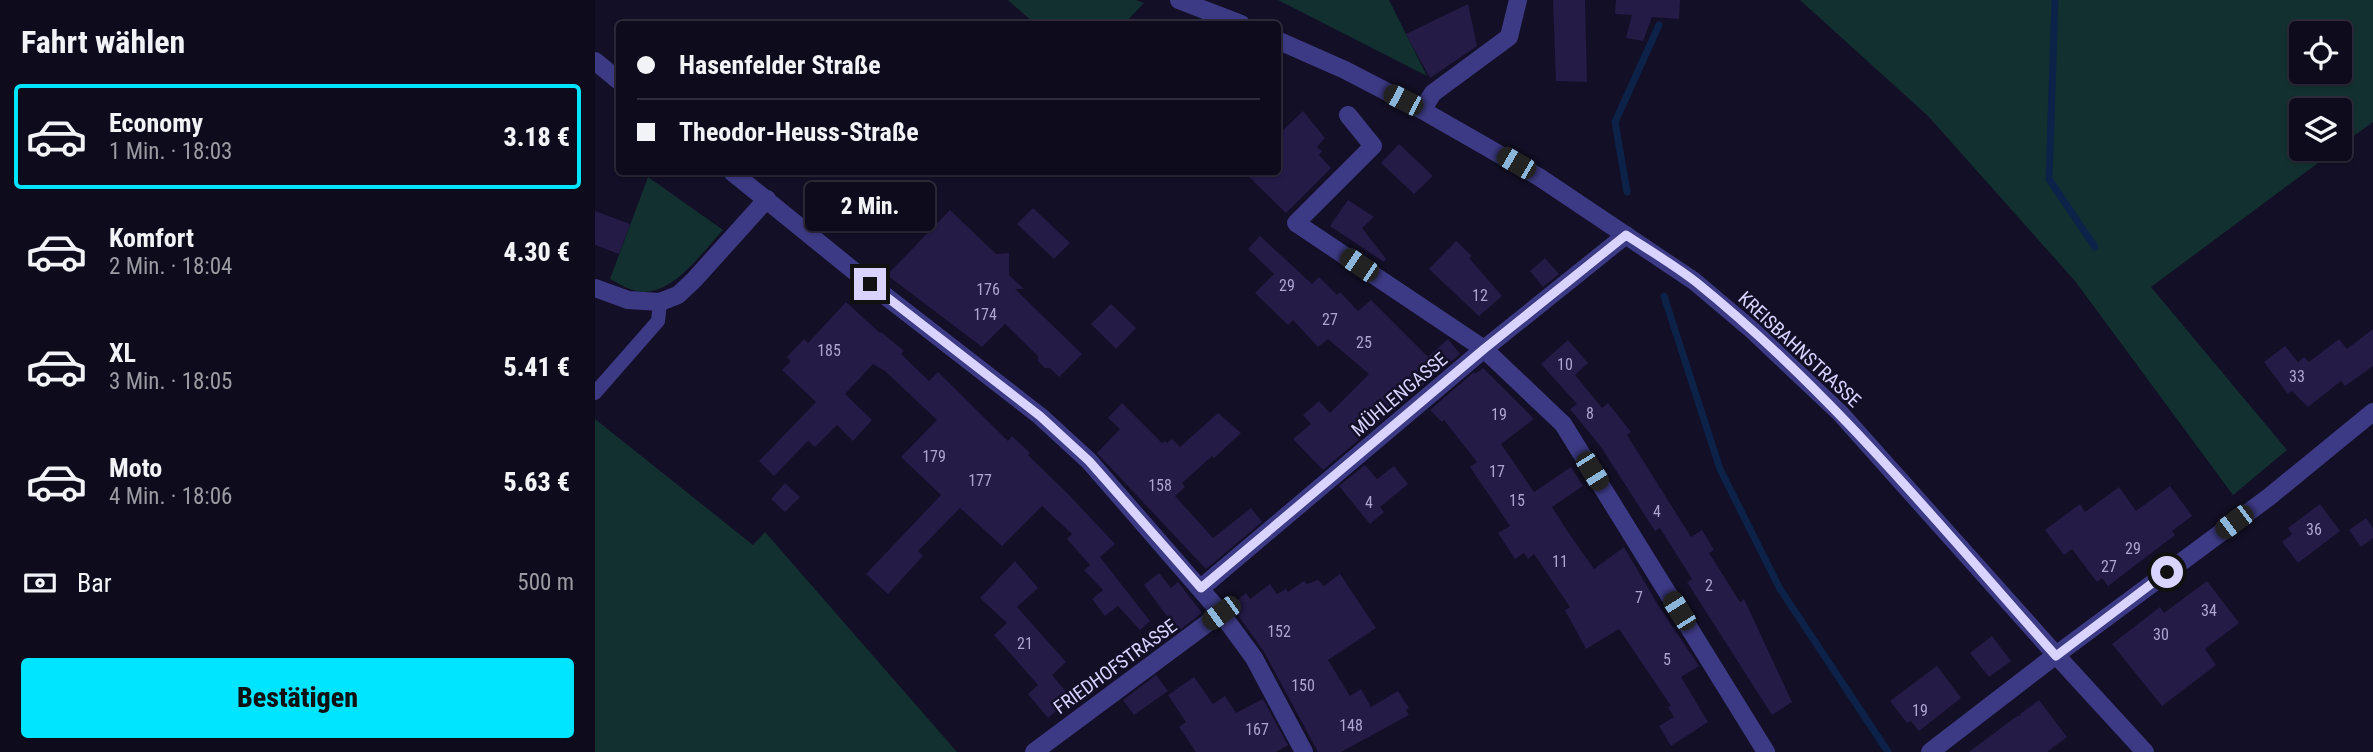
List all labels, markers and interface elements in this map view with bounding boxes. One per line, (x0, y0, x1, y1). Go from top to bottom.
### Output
map controls (2289, 21, 2352, 161)
button: locate (2289, 21, 2352, 84)
text: Fahrt wählen (21, 23, 185, 61)
text: Hasenfelder Straße (679, 50, 881, 80)
car (1380, 81, 1427, 119)
button: layers (2289, 98, 2352, 161)
icon: car (25, 105, 88, 168)
text: Economy (109, 108, 203, 138)
text: Theodor-Heuss-Straße (679, 117, 919, 147)
text: 3.18 € (503, 122, 570, 152)
text: 1 Min. · 18:03 (109, 138, 232, 165)
car (1493, 143, 1540, 183)
callout: 2 Min. (805, 182, 935, 232)
text: 2 Min. (841, 193, 899, 220)
icon: car (25, 220, 88, 283)
text: Komfort (109, 223, 194, 253)
text: 4.30 € (503, 237, 570, 267)
car (1336, 245, 1383, 285)
text: 2 Min. · 18:04 (109, 253, 232, 280)
route end (854, 268, 886, 300)
house number: 29 (1279, 276, 1295, 295)
house number: 176 (976, 280, 1000, 299)
house number: 12 (1472, 286, 1488, 305)
street label: KREISBAHNSTRASSE (1734, 287, 1866, 412)
house number: 174 (973, 305, 997, 324)
house number: 27 (1322, 310, 1338, 329)
house number: 25 (1356, 333, 1372, 352)
icon: car (25, 335, 88, 398)
text: XL (109, 338, 136, 368)
house number: 185 (817, 341, 841, 360)
street label: MÜHLENGASSE (1347, 348, 1452, 441)
text: 5.41 € (503, 352, 570, 382)
house number: 10 (1557, 355, 1573, 374)
house number: 33 (2289, 367, 2305, 386)
text: 3 Min. · 18:05 (109, 368, 232, 395)
house number: 8 (1586, 404, 1594, 423)
house number: 19 (1491, 405, 1507, 424)
house number: 179 (922, 447, 946, 466)
car (1572, 448, 1613, 494)
icon: car (25, 450, 88, 513)
text: Moto (109, 453, 162, 483)
house number: 17 (1489, 462, 1505, 481)
text: 5.63 € (503, 467, 570, 497)
house number: 177 (968, 471, 992, 490)
house number: 158 (1148, 476, 1172, 495)
text: 4 Min. · 18:06 (109, 483, 232, 510)
house number: 15 (1509, 491, 1525, 510)
house number: 4 (1365, 493, 1373, 512)
car (2211, 501, 2258, 543)
house number: 4 (1653, 502, 1661, 521)
house number: 36 (2306, 520, 2322, 539)
house number: 29 (2125, 539, 2141, 558)
house number: 11 (1552, 552, 1568, 571)
route start (2151, 556, 2183, 588)
house number: 27 (2101, 557, 2117, 576)
icon: cash (21, 564, 59, 602)
text: Bar (77, 568, 112, 598)
text: 500 m (517, 569, 574, 596)
house number: 2 (1705, 576, 1713, 595)
house number: 7 (1635, 588, 1643, 607)
car (1659, 588, 1700, 634)
car (1198, 592, 1245, 634)
house number: 34 (2201, 601, 2217, 620)
street label: FRIEDHOFSTRASSE (1049, 614, 1181, 719)
house number: 152 (1267, 622, 1291, 641)
house number: 30 (2153, 625, 2169, 644)
house number: 21 (1017, 634, 1033, 653)
house number: 5 (1663, 650, 1671, 669)
button: Bestätigen (21, 658, 574, 738)
house number: 150 (1291, 676, 1315, 695)
house number: 19 (1912, 701, 1928, 720)
house number: 148 (1339, 716, 1363, 735)
house number: 167 (1245, 720, 1269, 739)

